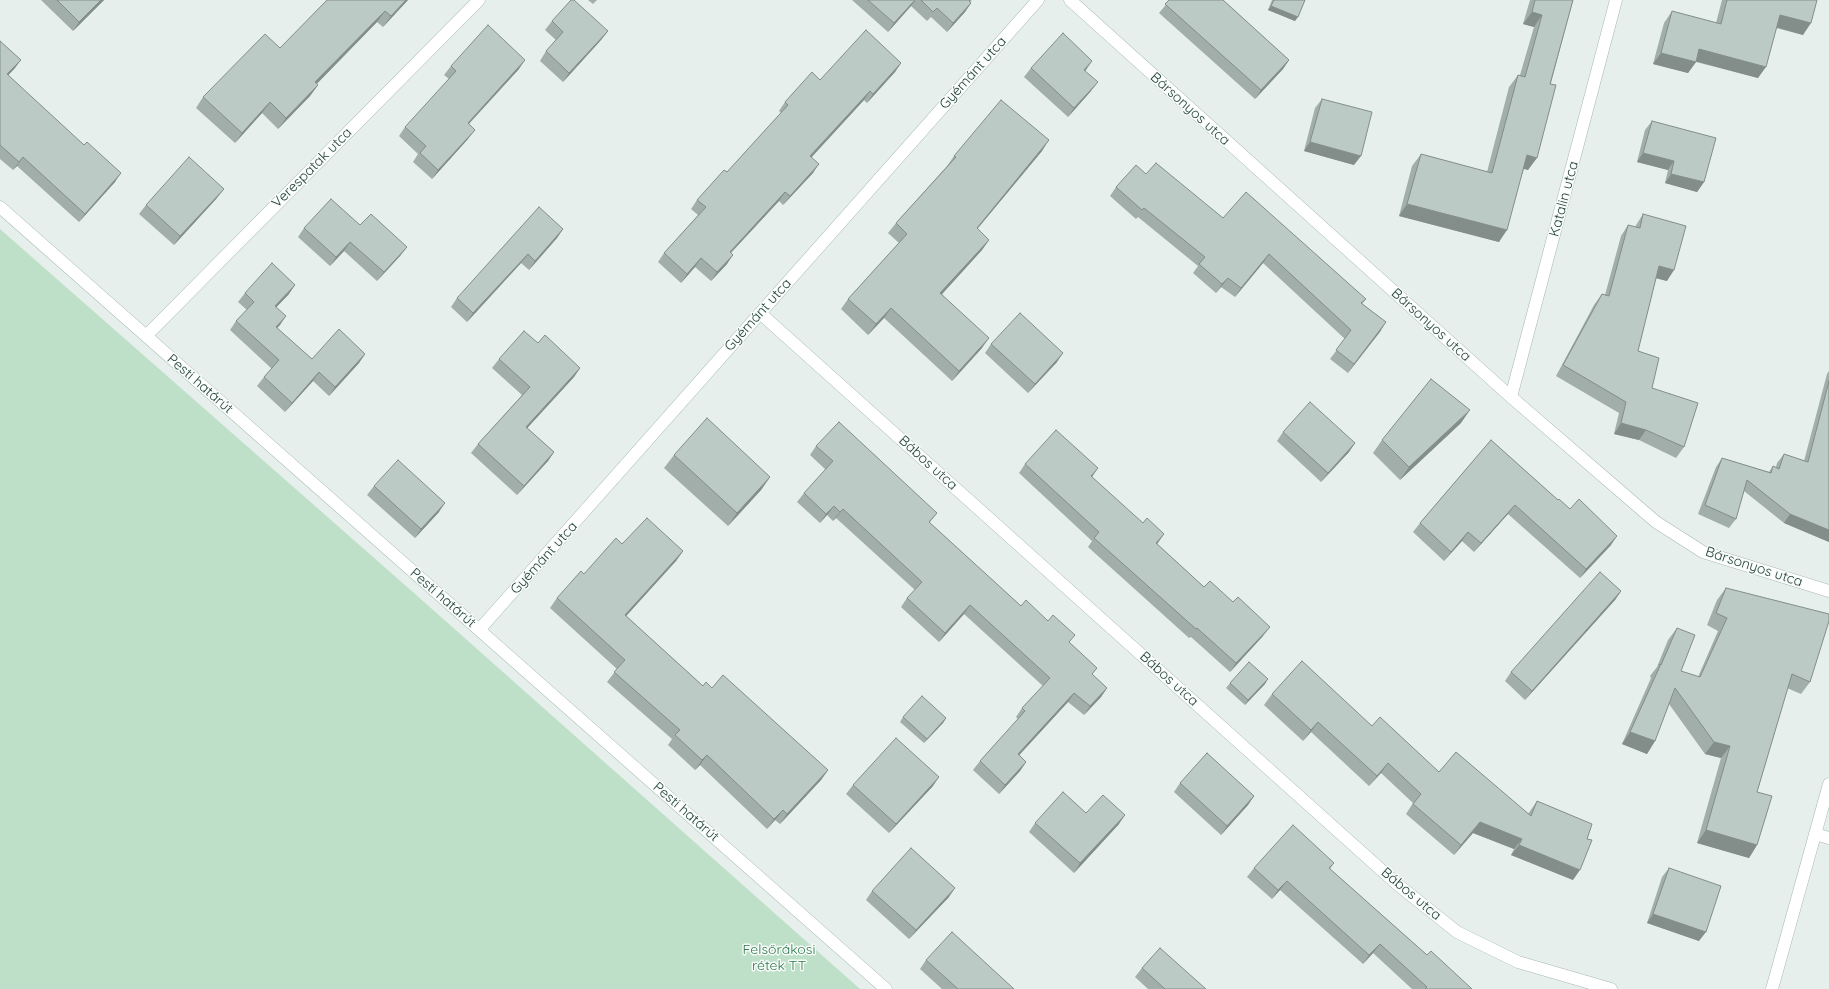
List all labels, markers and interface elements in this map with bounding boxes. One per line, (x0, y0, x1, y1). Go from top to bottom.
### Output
street label: Gyémánt utca (936, 33, 1010, 113)
street label: Bársonyos utca (1147, 69, 1233, 149)
street label: Verespatak utca (268, 124, 356, 212)
street label: Katalin utca (1546, 159, 1582, 239)
street label: Gyémánt utca (721, 275, 795, 355)
street label: Bársonyos utca (1388, 285, 1474, 365)
street label: Pesti határút (164, 351, 236, 417)
street label: Bábos utca (895, 432, 961, 494)
street label: Gyémánt utca (507, 518, 581, 598)
street label: Bársonyos utca (1703, 543, 1805, 591)
street label: Pesti határút (407, 565, 479, 631)
street label: Bábos utca (1136, 648, 1202, 710)
street label: Pesti határút (650, 779, 722, 845)
street label: Bábos utca (1378, 864, 1444, 924)
park label: Felsőrákosi rétek TT (743, 942, 815, 974)

